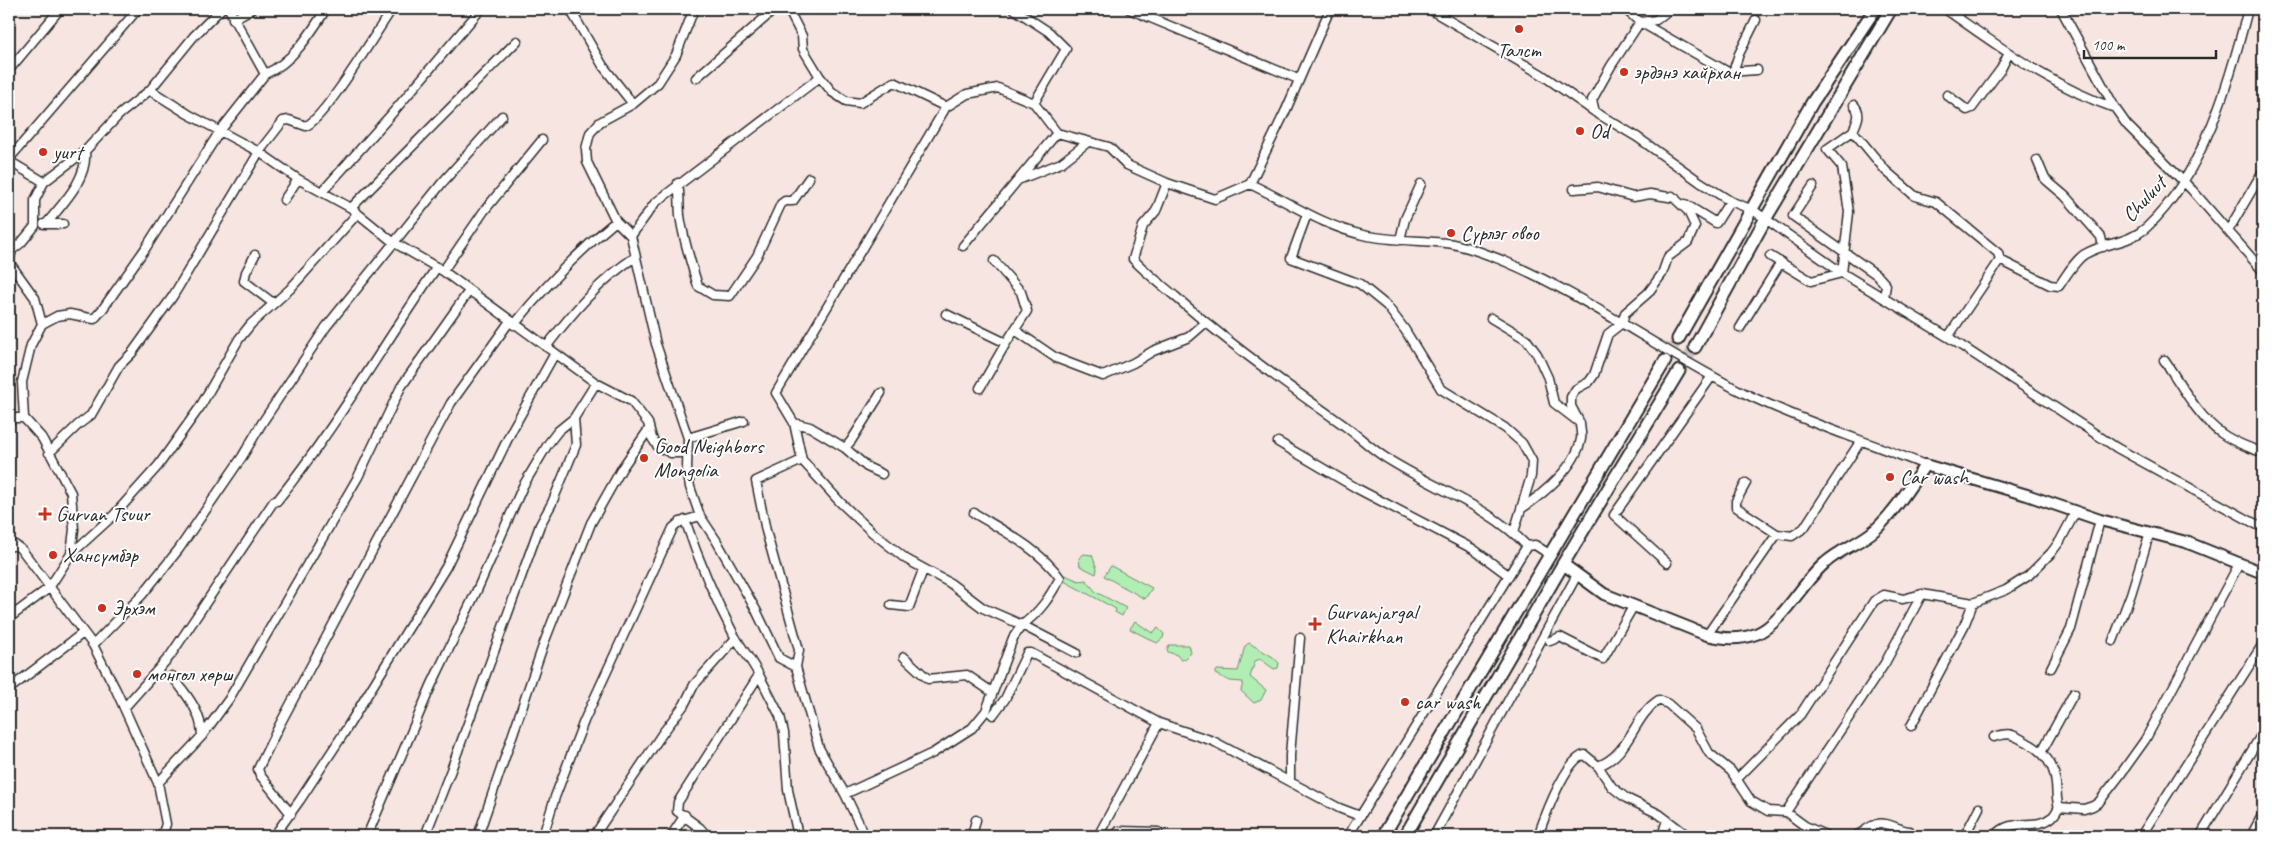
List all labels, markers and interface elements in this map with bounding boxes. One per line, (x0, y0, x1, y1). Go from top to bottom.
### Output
marker: Талст (1513, 23, 1525, 35)
scale bar (2084, 28, 2217, 60)
text: 100 m (2092, 36, 2126, 55)
place label: Талст (1497, 37, 1542, 63)
place label: эрдэнэ хайрхан (1634, 59, 1741, 85)
marker: эрдэнэ хайрхан (1618, 66, 1630, 78)
place label: Od (1590, 118, 1612, 144)
marker: Od (1574, 125, 1586, 137)
place label: yurt (51, 139, 85, 165)
marker: yurt (37, 146, 49, 158)
street label: Chuluut (2116, 168, 2174, 227)
place label: Сүрлэг овоо (1461, 220, 1540, 246)
marker: Сүрлэг овоо (1445, 227, 1457, 239)
place label: Good Neighbors Mongolia (654, 433, 765, 483)
marker: Good Neighbors Mongolia (638, 452, 650, 464)
place label: Car wash (1900, 464, 1969, 490)
marker: Car wash (1884, 471, 1896, 483)
place label: Gurvan Tsuur (56, 501, 151, 527)
marker: Gurvan Tsuur (38, 507, 52, 521)
place label: Хансүмбэр (63, 542, 139, 568)
marker: Хансүмбэр (47, 549, 59, 561)
place label: Эрхэм (112, 595, 156, 621)
place label: Gurvanjargal Khairkhan (1326, 599, 1420, 649)
marker: Эрхэм (96, 602, 108, 614)
marker: Gurvanjargal Khairkhan (1308, 617, 1322, 631)
place label: монгол хөрш (147, 661, 234, 687)
marker: монгол хөрш (131, 668, 143, 680)
place label: car wash (1415, 689, 1482, 715)
marker: car wash (1399, 696, 1411, 708)

